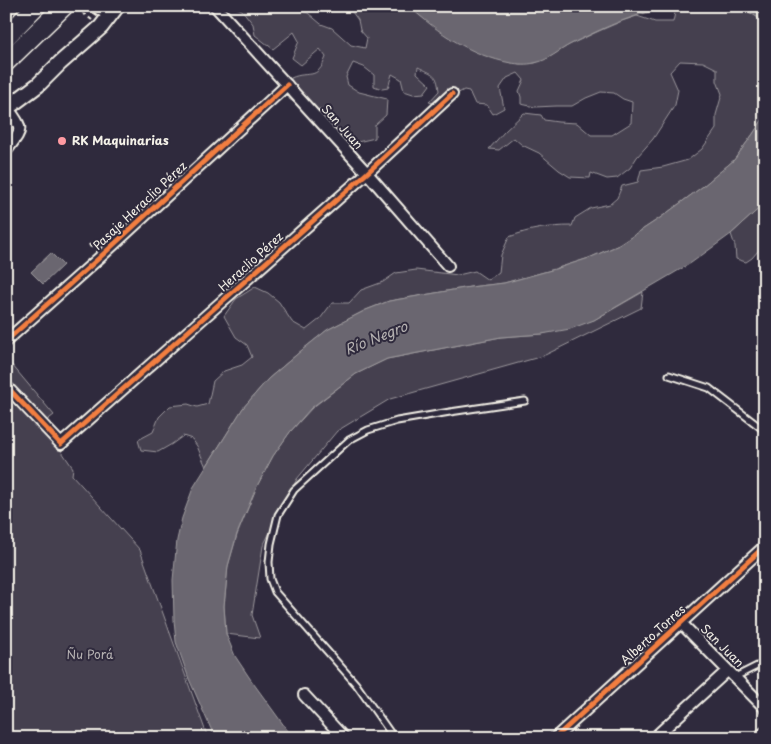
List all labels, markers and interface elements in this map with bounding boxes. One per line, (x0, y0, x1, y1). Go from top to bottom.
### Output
street label: San Juan (318, 100, 368, 153)
place label: RK Maquinarias (72, 131, 169, 149)
marker: RK Maquinarias (56, 135, 68, 147)
street label: Pasaje Heraclio Pérez (88, 157, 191, 254)
street label: Heraclio Pérez (214, 227, 287, 295)
water label: Río Negro (341, 315, 411, 360)
street label: Alberto Torres (616, 600, 689, 668)
street label: San Juan (697, 620, 748, 671)
park label: Ñu Porá (67, 645, 114, 663)

